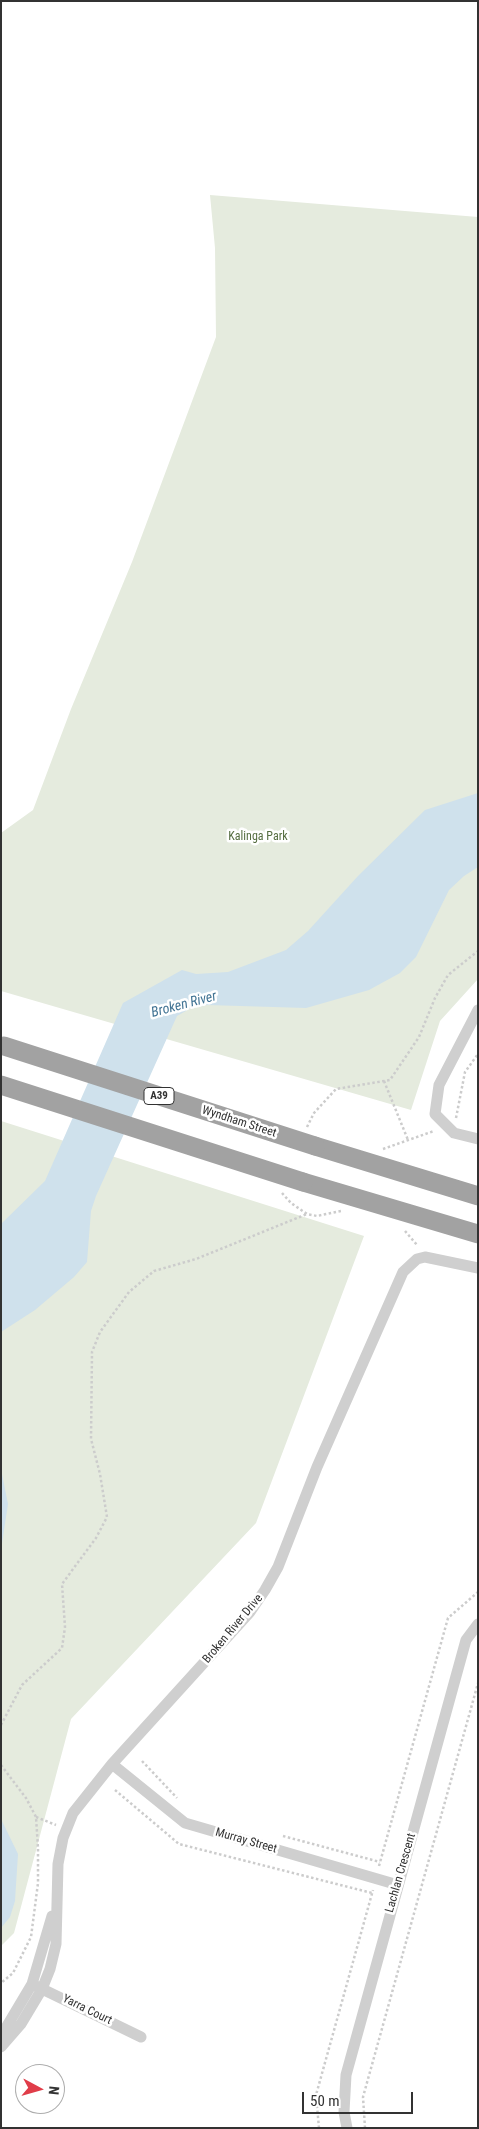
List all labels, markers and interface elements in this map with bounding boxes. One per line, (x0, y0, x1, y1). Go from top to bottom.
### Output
park label: Kalinga Park (228, 830, 288, 844)
water label: Broken River (150, 988, 218, 1022)
road number: A39 (144, 1088, 174, 1104)
street label: Wyndham Street (200, 1103, 278, 1141)
street label: Broken River Drive (200, 1592, 266, 1666)
street label: Murray Street (214, 1825, 278, 1857)
street label: Lachlan Crescent (383, 1832, 419, 1914)
street label: Yarra Court (60, 1992, 114, 2028)
north arrow (15, 2064, 65, 2114)
scale bar (304, 2082, 415, 2114)
text: N (46, 2085, 62, 2096)
text: 50 m (310, 2092, 340, 2110)

